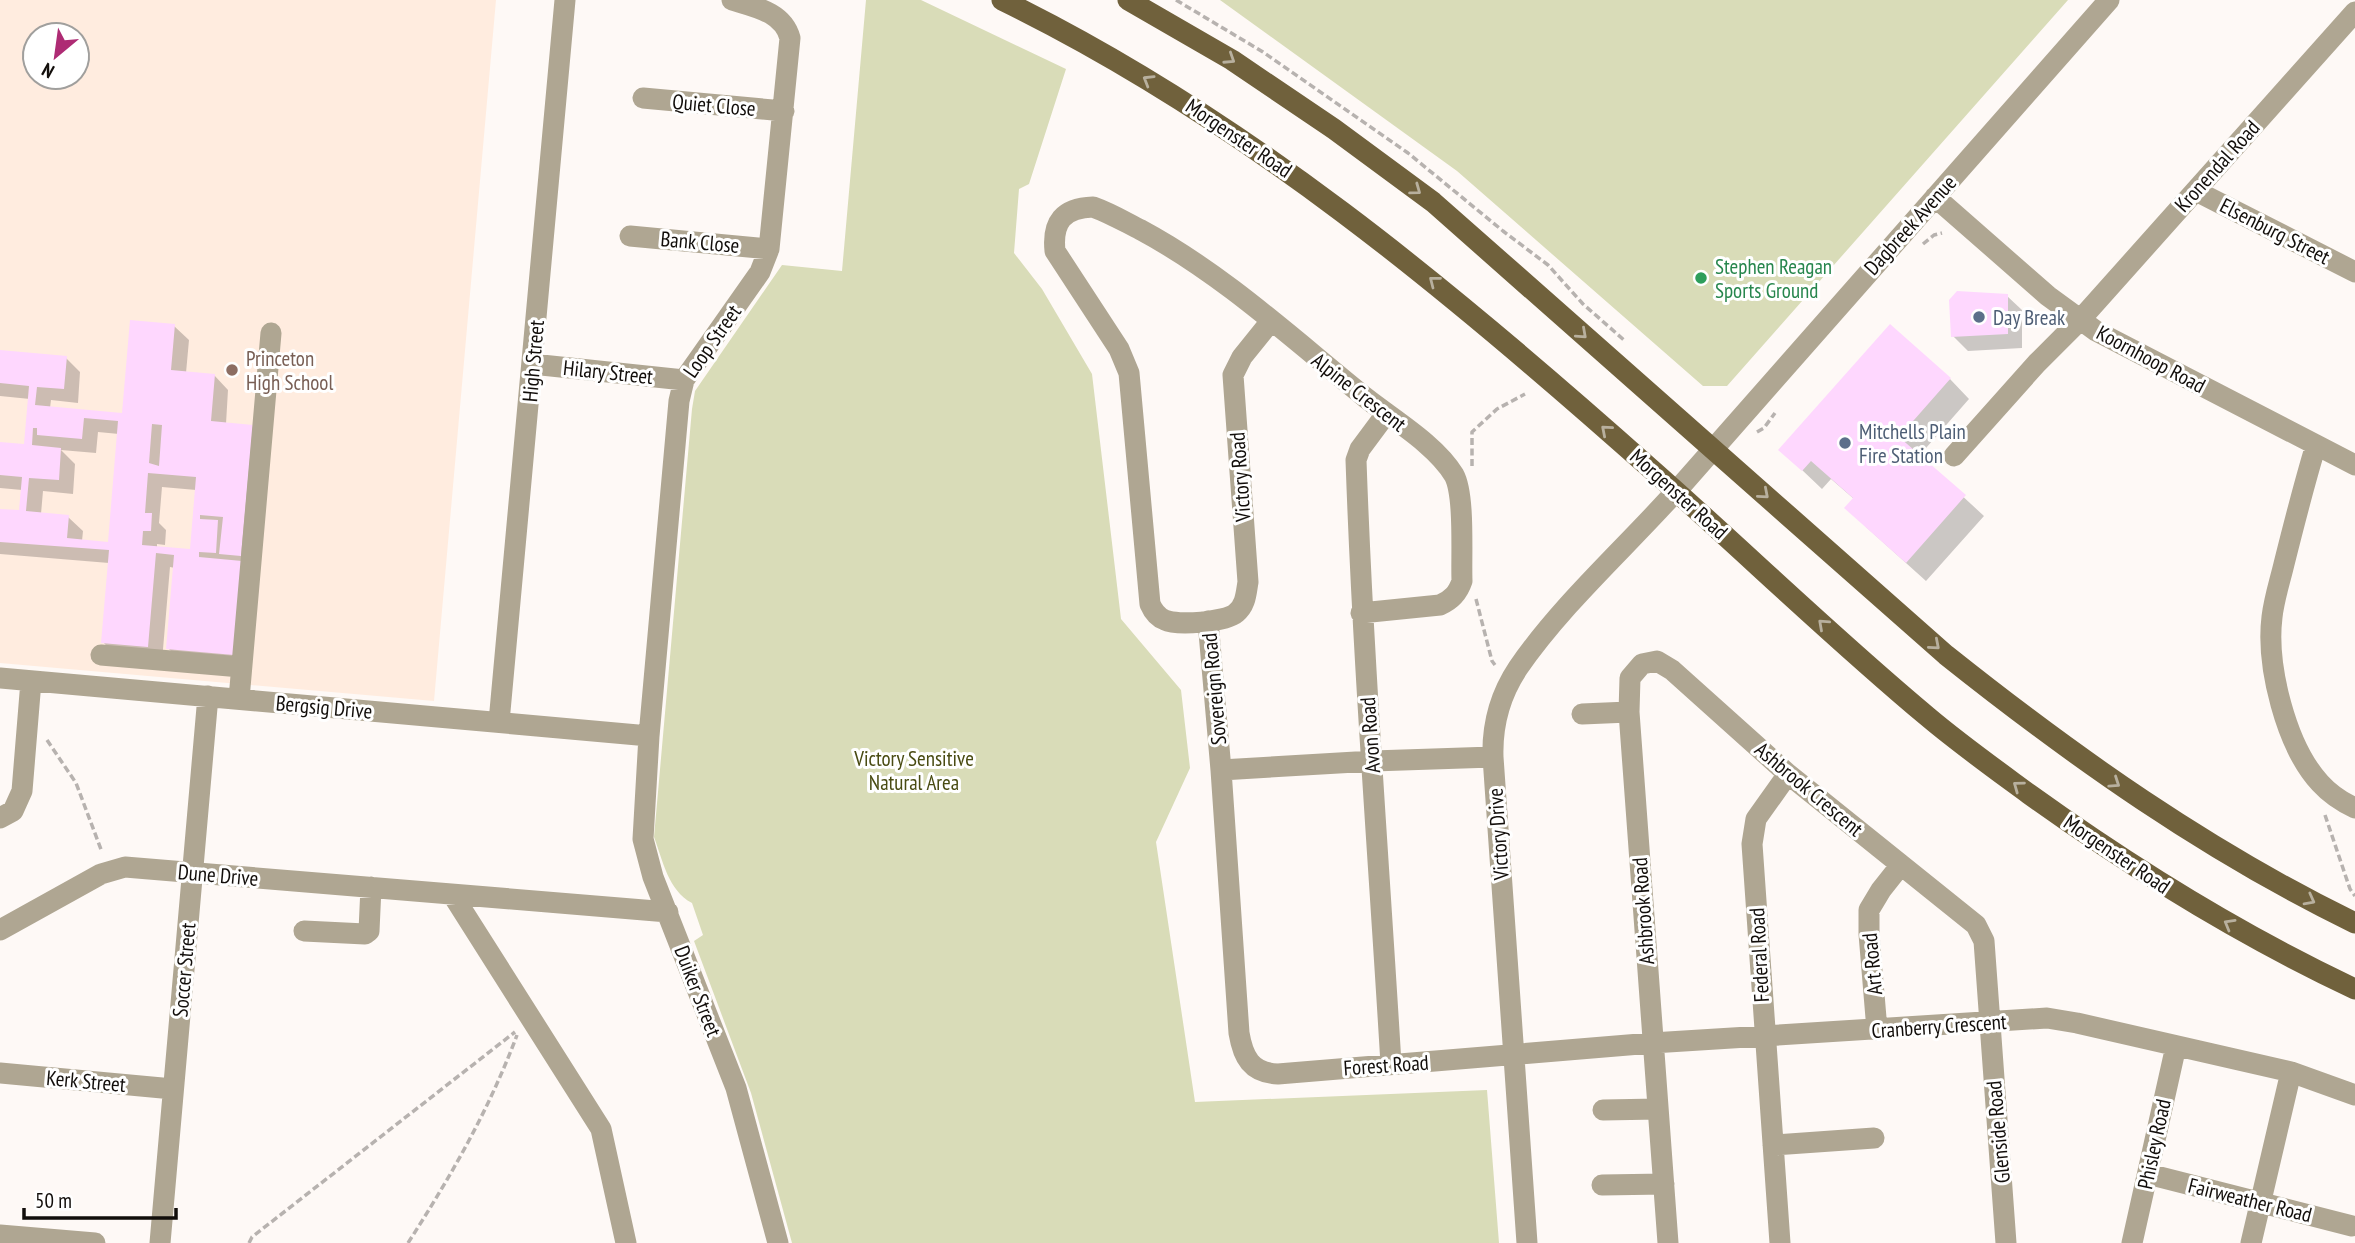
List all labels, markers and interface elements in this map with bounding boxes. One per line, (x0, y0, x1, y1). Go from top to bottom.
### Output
north arrow (21, 21, 91, 91)
one-way arrow (1222, 51, 1235, 64)
text: N (37, 58, 58, 84)
one-way arrow (1143, 75, 1156, 88)
street label: Quiet Close (671, 88, 757, 122)
street label: Morgenster Road (1181, 93, 1297, 183)
street label: Kronendal Road (2169, 114, 2265, 218)
street label: Dagbreek Avenue (1858, 169, 1962, 281)
one-way arrow (1408, 181, 1421, 194)
street label: Elsenburg Street (2215, 192, 2335, 270)
street label: Bank Close (659, 225, 741, 259)
place label: Stephen Reagan Sports Ground (1715, 253, 1832, 304)
marker: Stephen Reagan Sports Ground (1693, 270, 1709, 286)
one-way arrow (1429, 277, 1441, 290)
street label: Loop Street (677, 299, 747, 383)
place label: Day Break (1993, 304, 2065, 331)
marker: Day Break (1971, 309, 1987, 325)
street label: High Street (516, 319, 550, 403)
street label: Koornhoop Road (2092, 319, 2210, 399)
one-way arrow (1573, 325, 1586, 338)
place label: Princeton High School (246, 345, 333, 396)
street label: Alpine Crescent (1306, 347, 1412, 437)
street label: Hilary Street (562, 354, 654, 390)
marker: Princeton High School (224, 362, 240, 378)
place label: Mitchells Plain Fire Station (1859, 418, 1966, 469)
one-way arrow (1602, 426, 1615, 438)
street label: Victory Road (1223, 431, 1257, 524)
marker: Mitchells Plain Fire Station (1837, 435, 1853, 451)
street label: Morgenster Road (1624, 443, 1734, 545)
one-way arrow (1755, 486, 1768, 499)
one-way arrow (1818, 619, 1831, 632)
street label: Sovereign Road (1196, 632, 1232, 746)
one-way arrow (1926, 637, 1939, 649)
street label: Bergsig Drive (275, 689, 373, 725)
street label: Avon Road (1354, 696, 1386, 774)
street label: Ashbrook Crescent (1749, 736, 1869, 842)
park label: Victory Sensitive Natural Area (853, 745, 974, 796)
one-way arrow (2107, 775, 2120, 787)
one-way arrow (2013, 782, 2026, 794)
street label: Victory Drive (1481, 787, 1515, 882)
street label: Morgenster Road (2059, 809, 2175, 899)
street label: Ashbrook Road (1626, 857, 1660, 965)
street label: Dune Drive (177, 858, 259, 892)
one-way arrow (2303, 892, 2315, 905)
street label: Federal Road (1743, 907, 1775, 1003)
one-way arrow (2224, 919, 2237, 932)
street label: Soccer Street (166, 921, 202, 1018)
street label: Art Road (1856, 932, 1888, 996)
street label: Duiker Street (668, 942, 728, 1040)
street label: Cranberry Crescent (1871, 1008, 2008, 1044)
street label: Forest Road (1342, 1049, 1430, 1081)
street label: Kerk Street (45, 1064, 127, 1098)
street label: Glenside Road (1980, 1080, 2016, 1184)
street label: Phisley Road (2131, 1097, 2177, 1191)
street label: Fairweather Road (2185, 1172, 2315, 1228)
scale bar (24, 1176, 177, 1220)
text: 50 m (35, 1187, 72, 1214)

